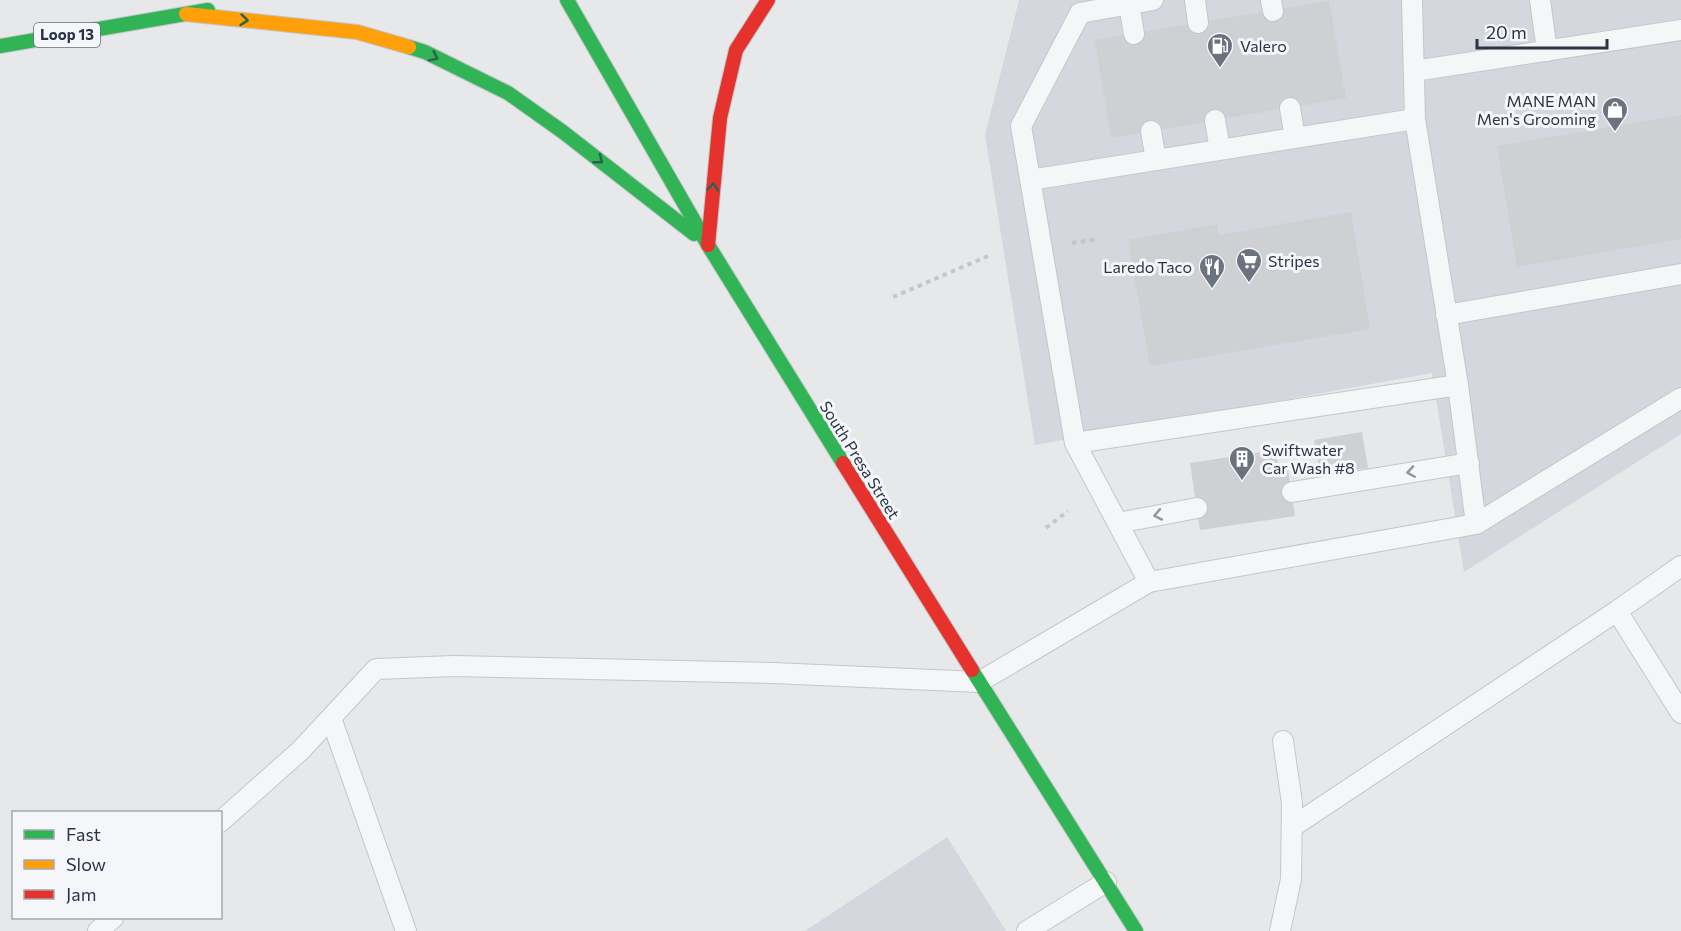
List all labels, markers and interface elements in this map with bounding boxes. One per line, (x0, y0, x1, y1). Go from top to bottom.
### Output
scale bar (1477, 12, 1608, 50)
one-way arrow (240, 13, 249, 26)
text: 20 m (1486, 21, 1527, 43)
road number: Loop 13 (34, 23, 100, 47)
fuel station icon: Valero (1205, 31, 1235, 69)
place label: Valero (1240, 36, 1287, 55)
one-way arrow (428, 49, 439, 61)
place label: MANE MAN Men's Grooming (1477, 91, 1596, 128)
shop icon: MANE MAN Men's Grooming (1600, 95, 1630, 133)
one-way arrow (592, 153, 603, 164)
one-way arrow (706, 182, 719, 191)
supermarket icon: Stripes (1234, 246, 1264, 284)
place label: Stripes (1268, 251, 1319, 270)
restaurant icon: Laredo Taco (1197, 252, 1227, 290)
place label: Laredo Taco (1103, 257, 1192, 276)
street label: South Presa Street (817, 397, 905, 522)
place label: Swiftwater Car Wash #8 (1262, 440, 1355, 477)
building icon: Swiftwater Car Wash #8 (1227, 444, 1257, 482)
one-way arrow (1406, 466, 1416, 478)
one-way arrow (1153, 508, 1163, 521)
legend (12, 811, 222, 919)
text: Fast (66, 823, 101, 845)
text: Slow (66, 853, 106, 875)
text: Jam (66, 883, 96, 905)

